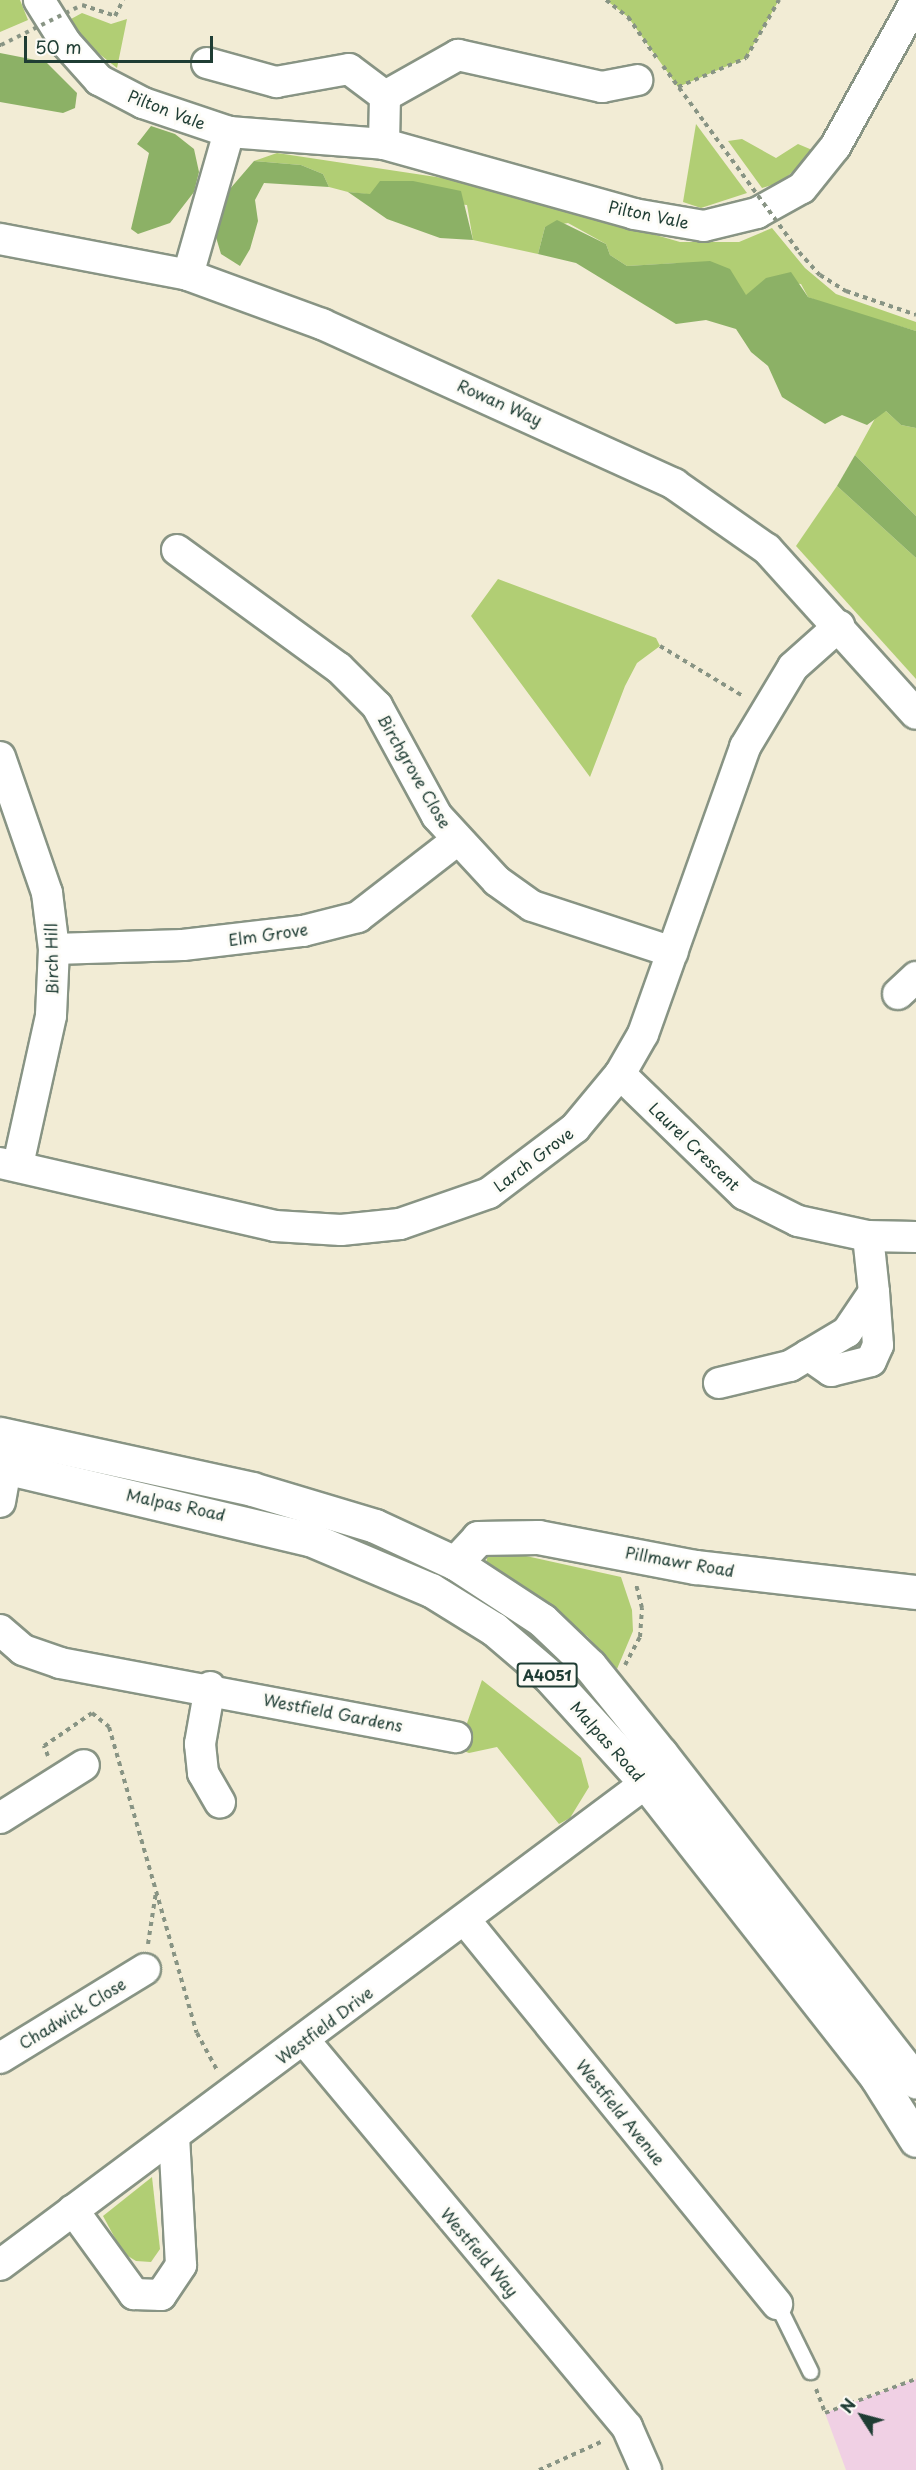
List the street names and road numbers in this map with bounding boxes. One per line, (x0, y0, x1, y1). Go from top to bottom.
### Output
street label: Pilton Vale (126, 85, 208, 133)
street label: Pilton Vale (607, 196, 691, 232)
street label: Rowan Way (455, 375, 545, 429)
street label: Birchgrove Close (375, 711, 455, 831)
street label: Elm Grove (227, 919, 309, 949)
street label: Birch Hill (41, 923, 61, 995)
street label: Laurel Crescent (645, 1097, 745, 1195)
street label: Larch Grove (489, 1123, 577, 1195)
street label: Malpas Road (125, 1484, 227, 1524)
street label: Pillmawr Road (624, 1542, 736, 1580)
road number: A4051 (516, 1663, 578, 1687)
street label: Westfield Gardens (263, 1689, 403, 1735)
street label: Malpas Road (568, 1698, 648, 1784)
street label: Chadwick Close (15, 1973, 129, 2053)
street label: Westfield Drive (272, 1982, 376, 2068)
street label: Westfield Avenue (573, 2055, 669, 2169)
street label: Westfield Way (437, 2204, 523, 2300)

